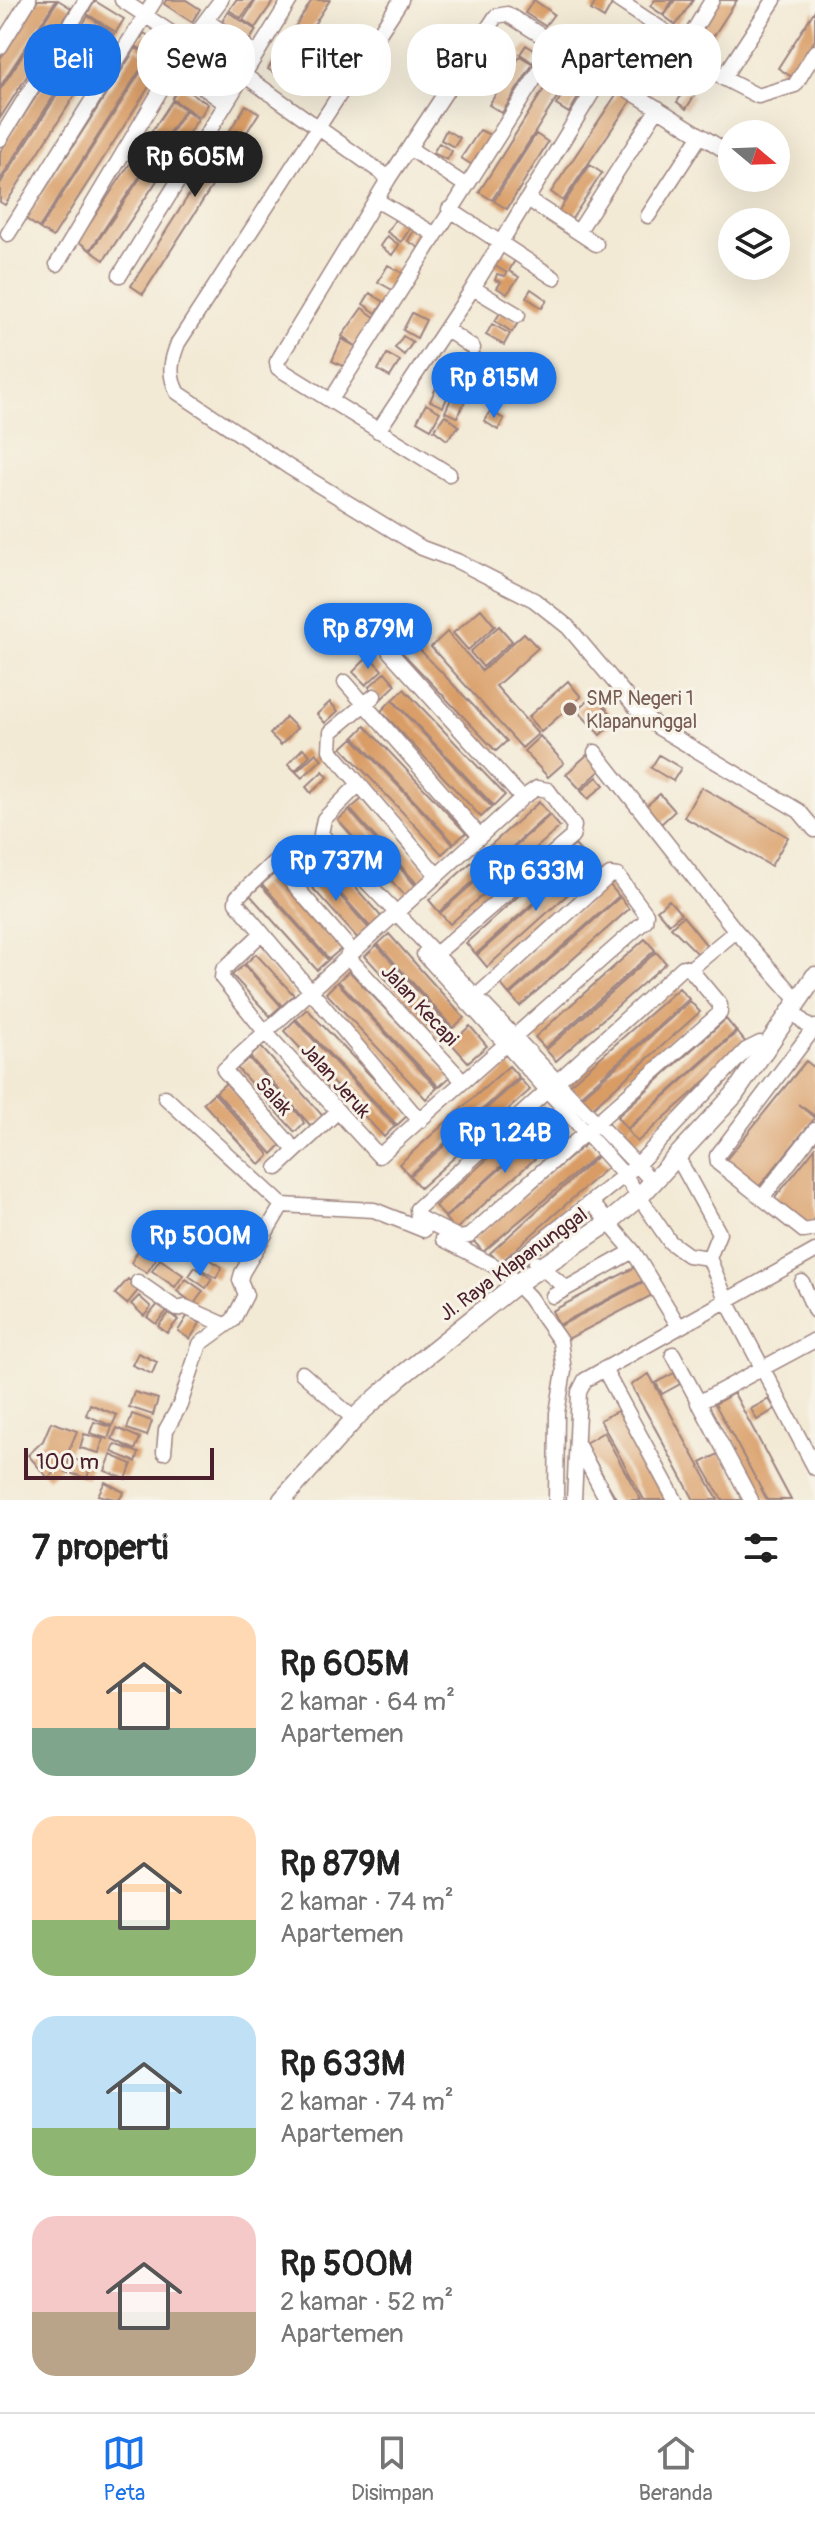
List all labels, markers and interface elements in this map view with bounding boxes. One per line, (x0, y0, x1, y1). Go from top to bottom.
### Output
chip: Beli (24, 24, 121, 96)
chip: Sewa (137, 24, 255, 96)
chip: Filter (271, 24, 391, 96)
chip: Baru (407, 24, 516, 96)
chip: Apartemen (532, 24, 721, 96)
north arrow (718, 120, 790, 192)
map controls (718, 120, 790, 280)
pin: Rp 605M (121, 131, 269, 199)
text: Rp 605M (146, 141, 244, 173)
button: layers (718, 208, 790, 280)
pin: Rp 815M (420, 352, 568, 420)
text: Rp 815M (449, 362, 539, 394)
pin: Rp 879M (294, 603, 442, 671)
text: Rp 879M (322, 613, 414, 645)
place label: SMP Negeri 1 Klapanunggal (586, 686, 697, 734)
marker: SMP Negeri 1 Klapanunggal (561, 700, 579, 718)
pin: Rp 737M (262, 835, 410, 903)
text: Rp 737M (289, 845, 383, 877)
pin: Rp 633M (462, 845, 610, 913)
text: Rp 633M (488, 855, 584, 887)
street label: Jalan Kecapi (376, 959, 464, 1051)
street label: Jalan Jeruk (295, 1037, 376, 1124)
street label: Salak (250, 1072, 298, 1121)
pin: Rp 1.24B (422, 1107, 588, 1175)
text: Rp 1.24B (458, 1117, 552, 1149)
street label: Jl. Raya Klapanunggal (434, 1202, 592, 1327)
pin: Rp 500M (126, 1210, 274, 1278)
text: Rp 500M (149, 1220, 251, 1252)
scale bar (24, 1444, 214, 1480)
text: 100 m (36, 1448, 99, 1476)
icon: filters (739, 1526, 783, 1570)
text: 7 properti (32, 1527, 168, 1570)
text: Rp 605M (280, 1643, 409, 1686)
icon: home (96, 1648, 192, 1744)
text: 2 kamar · 64 m² (280, 1686, 455, 1718)
text: Apartemen (280, 1718, 404, 1750)
text: Rp 879M (280, 1843, 400, 1886)
icon: home (96, 1848, 192, 1944)
text: 2 kamar · 74 m² (280, 1886, 454, 1918)
text: Apartemen (280, 1918, 404, 1950)
text: Rp 633M (280, 2043, 405, 2086)
icon: home (96, 2048, 192, 2144)
text: 2 kamar · 74 m² (280, 2086, 454, 2118)
text: Apartemen (280, 2118, 404, 2150)
text: Rp 500M (280, 2243, 412, 2286)
icon: home (96, 2248, 192, 2344)
text: 2 kamar · 52 m² (280, 2286, 454, 2318)
text: Apartemen (280, 2318, 404, 2350)
tab: Peta (102, 2431, 146, 2507)
tab: Disimpan (351, 2431, 434, 2507)
tab: Beranda (638, 2431, 713, 2507)

